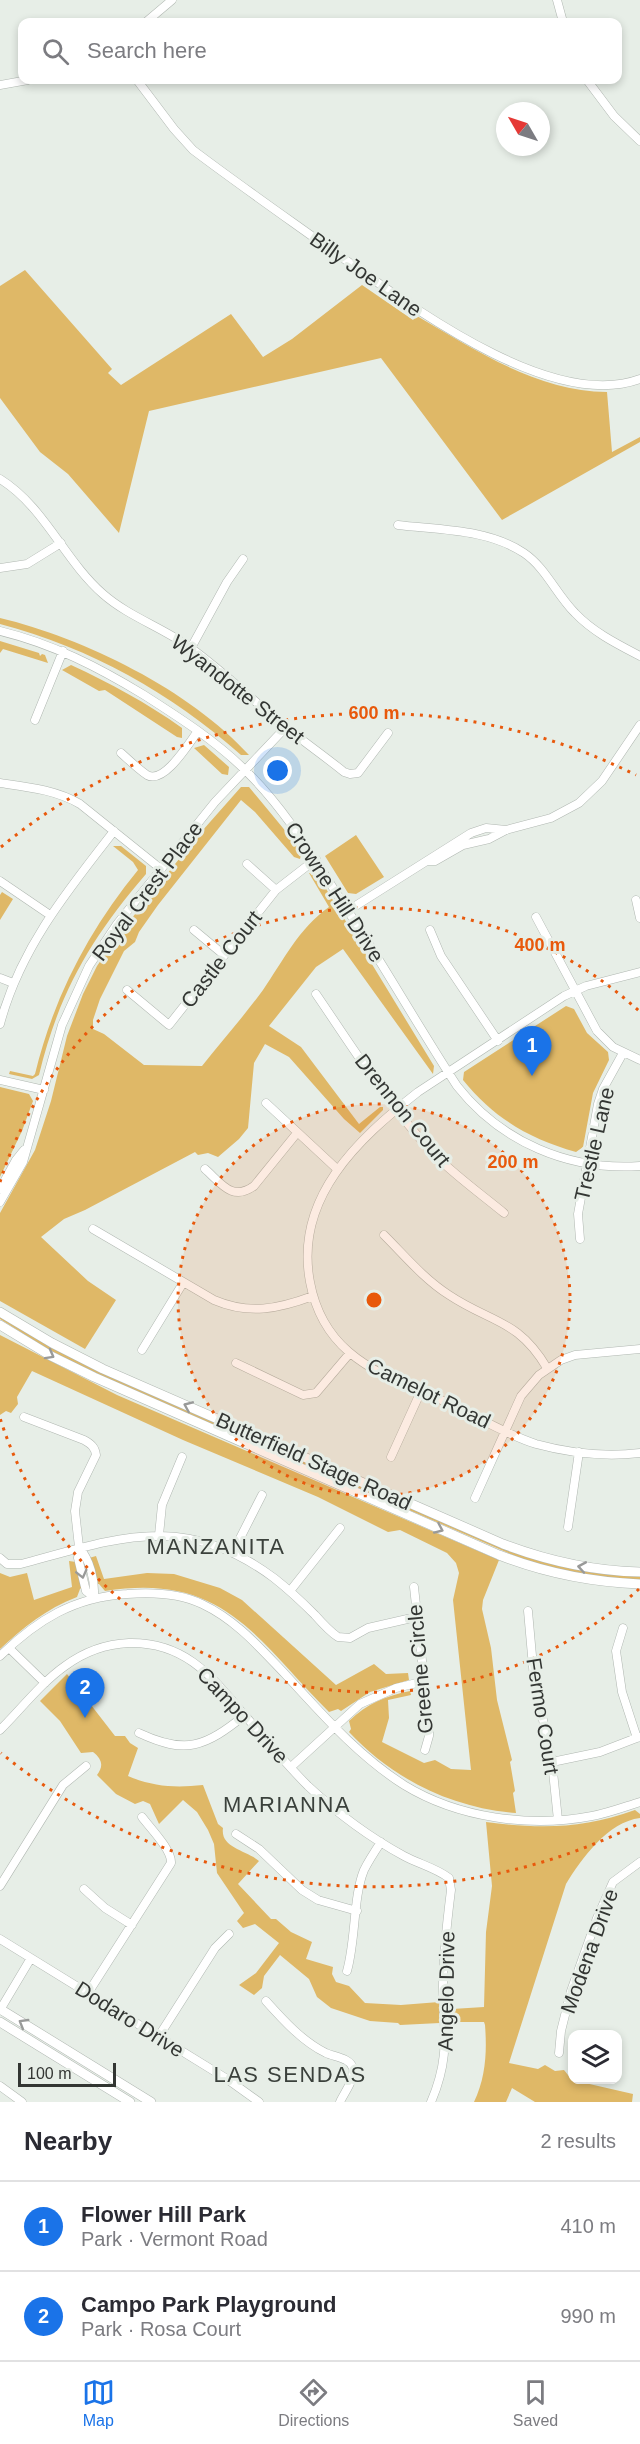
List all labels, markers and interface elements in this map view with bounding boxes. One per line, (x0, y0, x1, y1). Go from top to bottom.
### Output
search box (18, 18, 622, 84)
icon: search (39, 35, 72, 68)
text: Search here (87, 38, 207, 63)
north arrow (496, 102, 550, 156)
street label: Billy Joe Lane (306, 227, 426, 321)
street label: Wyandotte Street (167, 630, 309, 748)
text: 600 m (348, 703, 400, 723)
your location (263, 756, 292, 785)
street label: Royal Crest Place (87, 817, 207, 965)
street label: Crowne Hill Drive (281, 818, 389, 966)
street label: Castle Court (176, 906, 266, 1012)
text: 400 m (514, 935, 566, 955)
pin: 1 (512, 1026, 552, 1076)
street label: Drennon Court (351, 1049, 455, 1171)
street label: Trestle Lane (570, 1085, 618, 1203)
text: 200 m (487, 1152, 539, 1172)
centre of rings (364, 1290, 384, 1310)
one-way arrow (44, 1348, 55, 1359)
street label: Camelot Road (364, 1353, 494, 1433)
one-way arrow (183, 1401, 194, 1413)
street label: Butterfield Stage Road (213, 1408, 415, 1514)
one-way arrow (433, 1522, 444, 1534)
district label: MANZANITA (147, 1534, 285, 1559)
one-way arrow (577, 1561, 587, 1574)
one-way arrow (75, 1568, 87, 1579)
street label: Greene Circle (403, 1603, 437, 1735)
street label: Fermo Court (522, 1656, 564, 1776)
street label: Campo Drive (193, 1662, 293, 1768)
pin: 2 (66, 1668, 104, 1718)
district label: MARIANNA (223, 1792, 351, 1817)
street label: Modena Drive (556, 1886, 622, 2016)
street label: Angelo Drive (433, 1931, 459, 2051)
street label: Dodaro Drive (71, 1976, 189, 2062)
one-way arrow (19, 2019, 29, 2031)
map controls (568, 2030, 622, 2084)
button: layers (568, 2030, 622, 2084)
scale bar (18, 2060, 116, 2088)
district label: LAS SENDAS (213, 2062, 367, 2087)
text: 100 m (27, 2065, 71, 2082)
text: Nearby (24, 2126, 112, 2156)
text: 2 results (540, 2130, 616, 2152)
text: Flower Hill Park (81, 2202, 246, 2227)
text: 1 (38, 2215, 49, 2237)
text: 410 m (560, 2215, 616, 2237)
text: Park · Vermont Road (81, 2228, 268, 2250)
text: Campo Park Playground (81, 2292, 337, 2317)
text: 2 (38, 2305, 49, 2327)
text: 990 m (560, 2305, 616, 2327)
text: Park · Rosa Court (81, 2318, 241, 2340)
tab: Map (82, 2376, 115, 2430)
tab: Directions (278, 2376, 349, 2430)
tab: Saved (513, 2376, 558, 2430)

